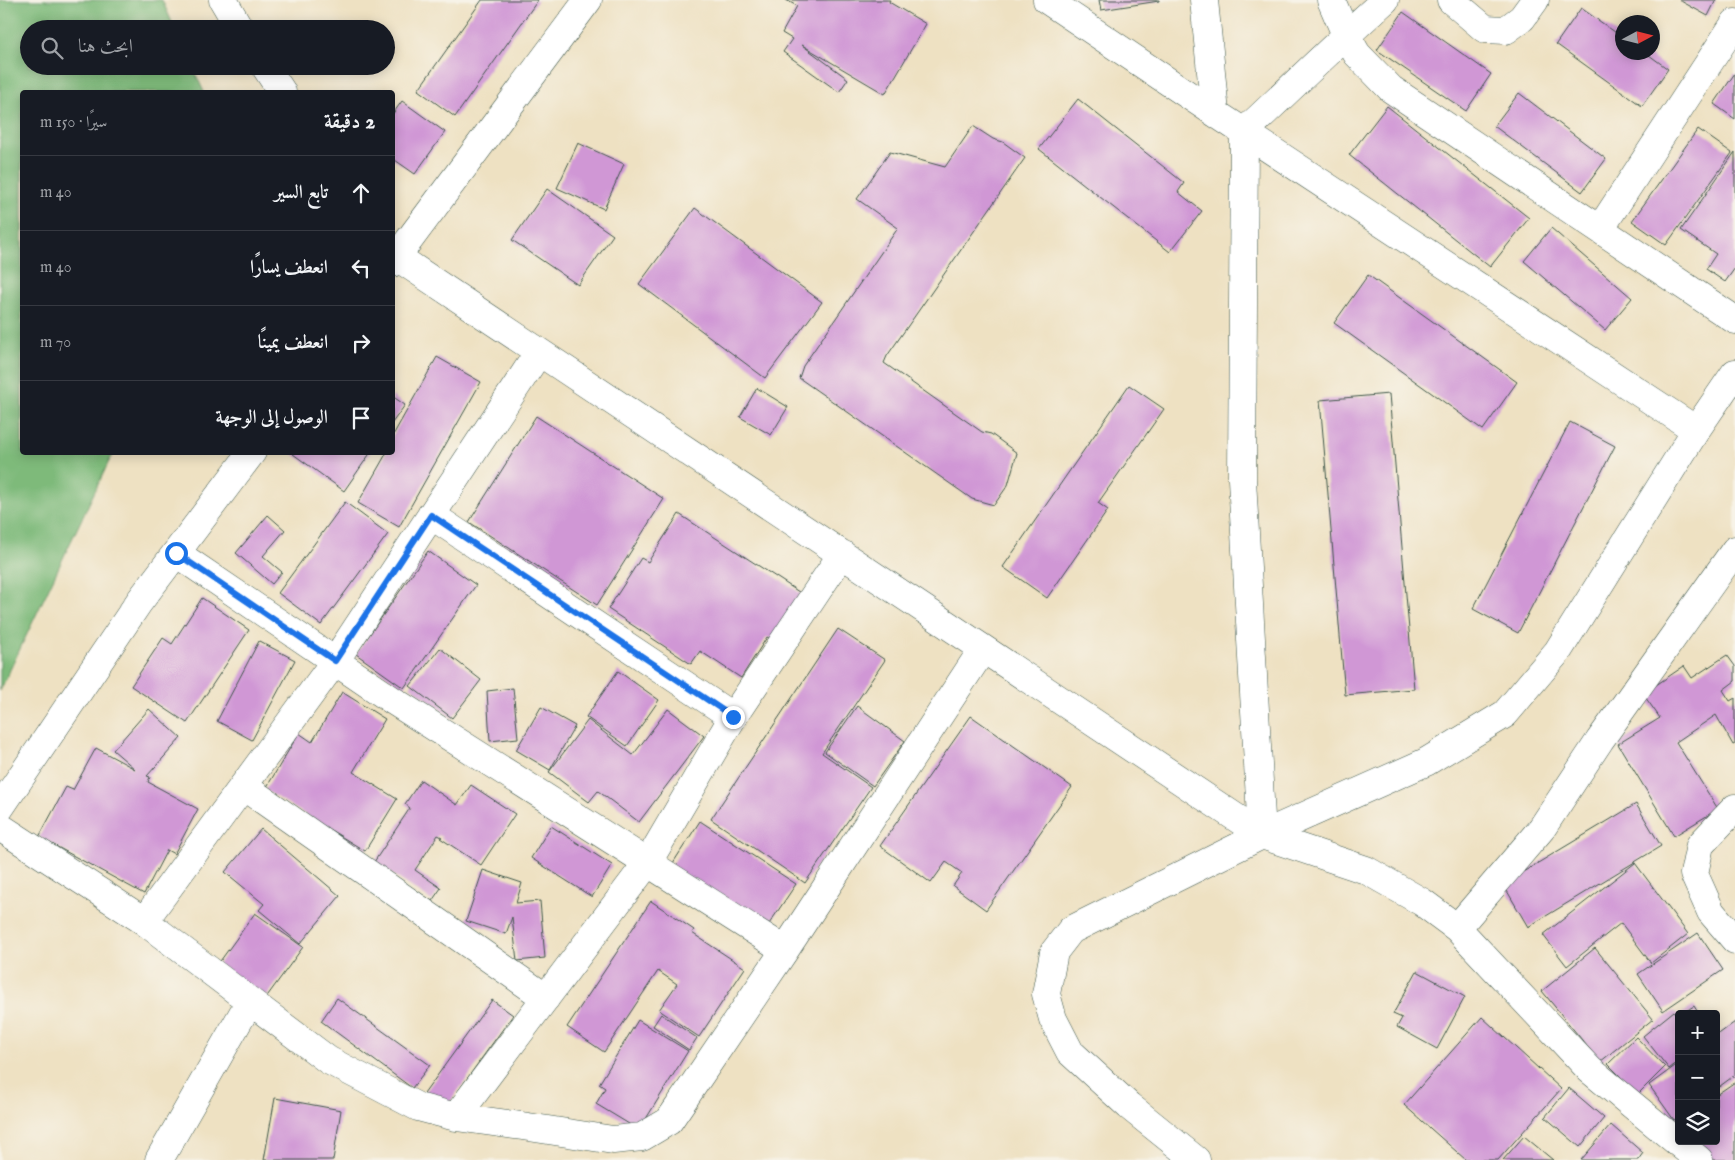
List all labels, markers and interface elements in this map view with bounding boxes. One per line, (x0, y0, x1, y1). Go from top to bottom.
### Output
north arrow (1615, 15, 1660, 60)
search box (20, 20, 395, 75)
icon: search (38, 34, 66, 62)
text: ابحث هنا (78, 35, 133, 59)
text: 2 دقيقة (324, 109, 375, 136)
text: سيرًا · 150 m (40, 113, 107, 133)
icon: ahead (347, 179, 375, 207)
text: تابع السير (274, 181, 328, 205)
text: 40 m (40, 183, 72, 203)
icon: left (347, 254, 375, 282)
text: انعطف يسارًا (250, 256, 328, 280)
text: 40 m (40, 258, 72, 278)
icon: right (347, 329, 375, 357)
text: انعطف يمينًا (258, 331, 328, 355)
text: 70 m (40, 333, 71, 353)
icon: arrive (347, 404, 375, 432)
text: الوصول إلى الوجهة (216, 406, 328, 430)
route start (165, 542, 188, 565)
route end (722, 706, 745, 729)
map controls (1675, 1010, 1720, 1145)
button: + (1675, 1010, 1720, 1055)
button: − (1675, 1055, 1720, 1100)
button: layers (1675, 1100, 1720, 1145)

